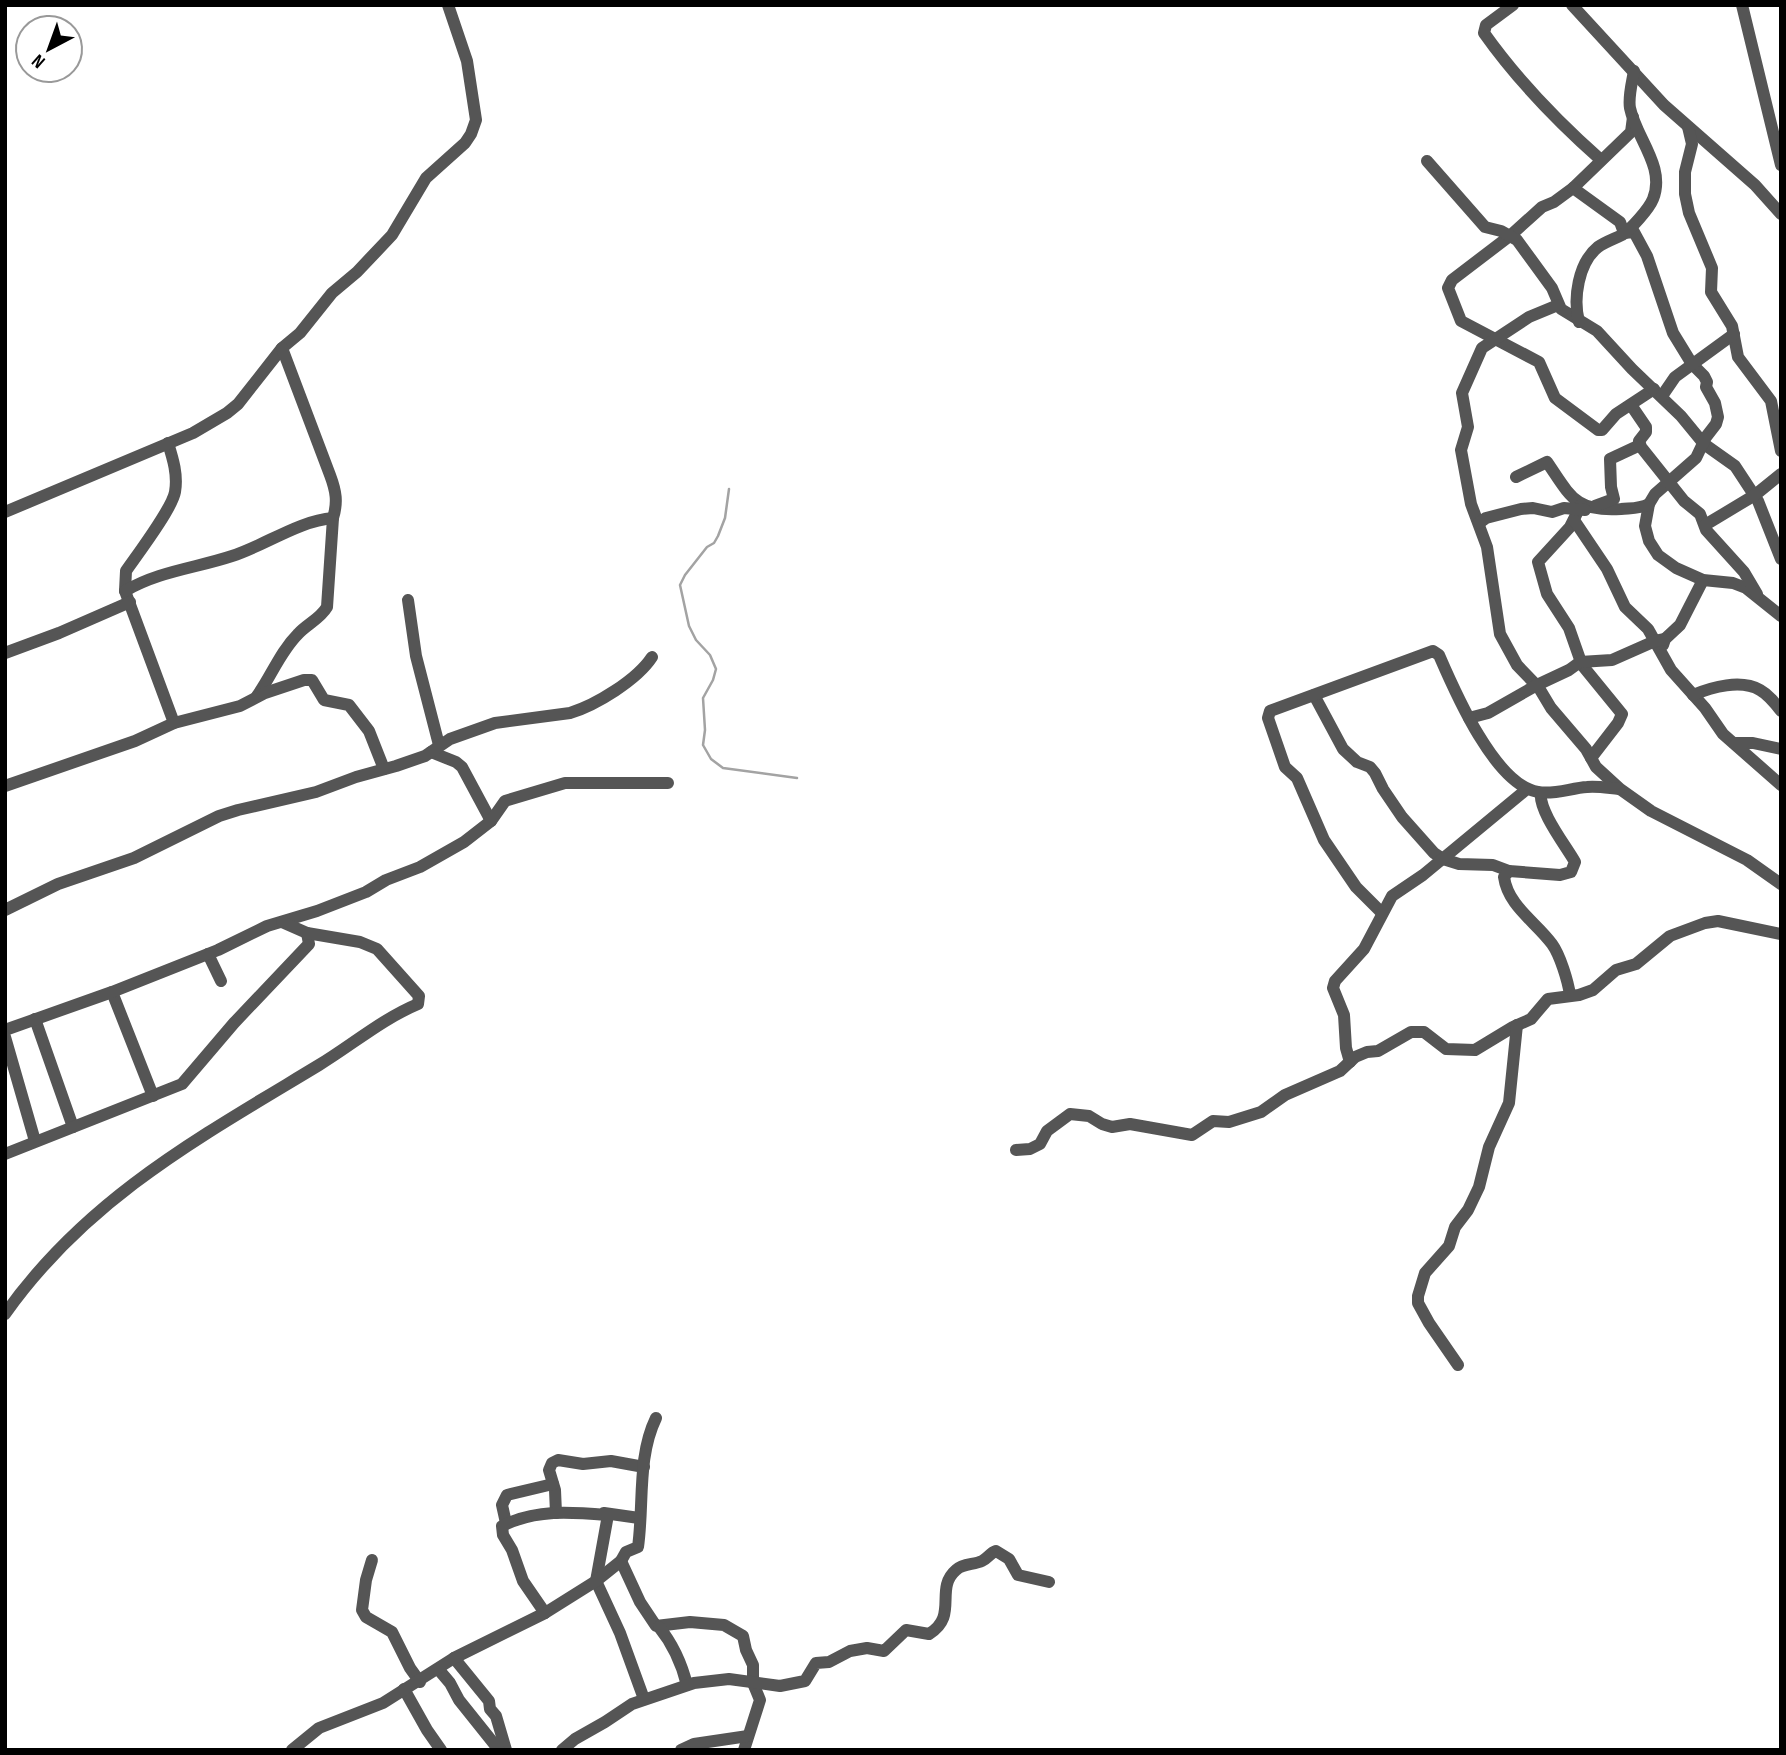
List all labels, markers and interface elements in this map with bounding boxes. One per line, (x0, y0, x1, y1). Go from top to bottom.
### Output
north arrow (14, 14, 84, 84)
text: N (27, 49, 50, 73)

